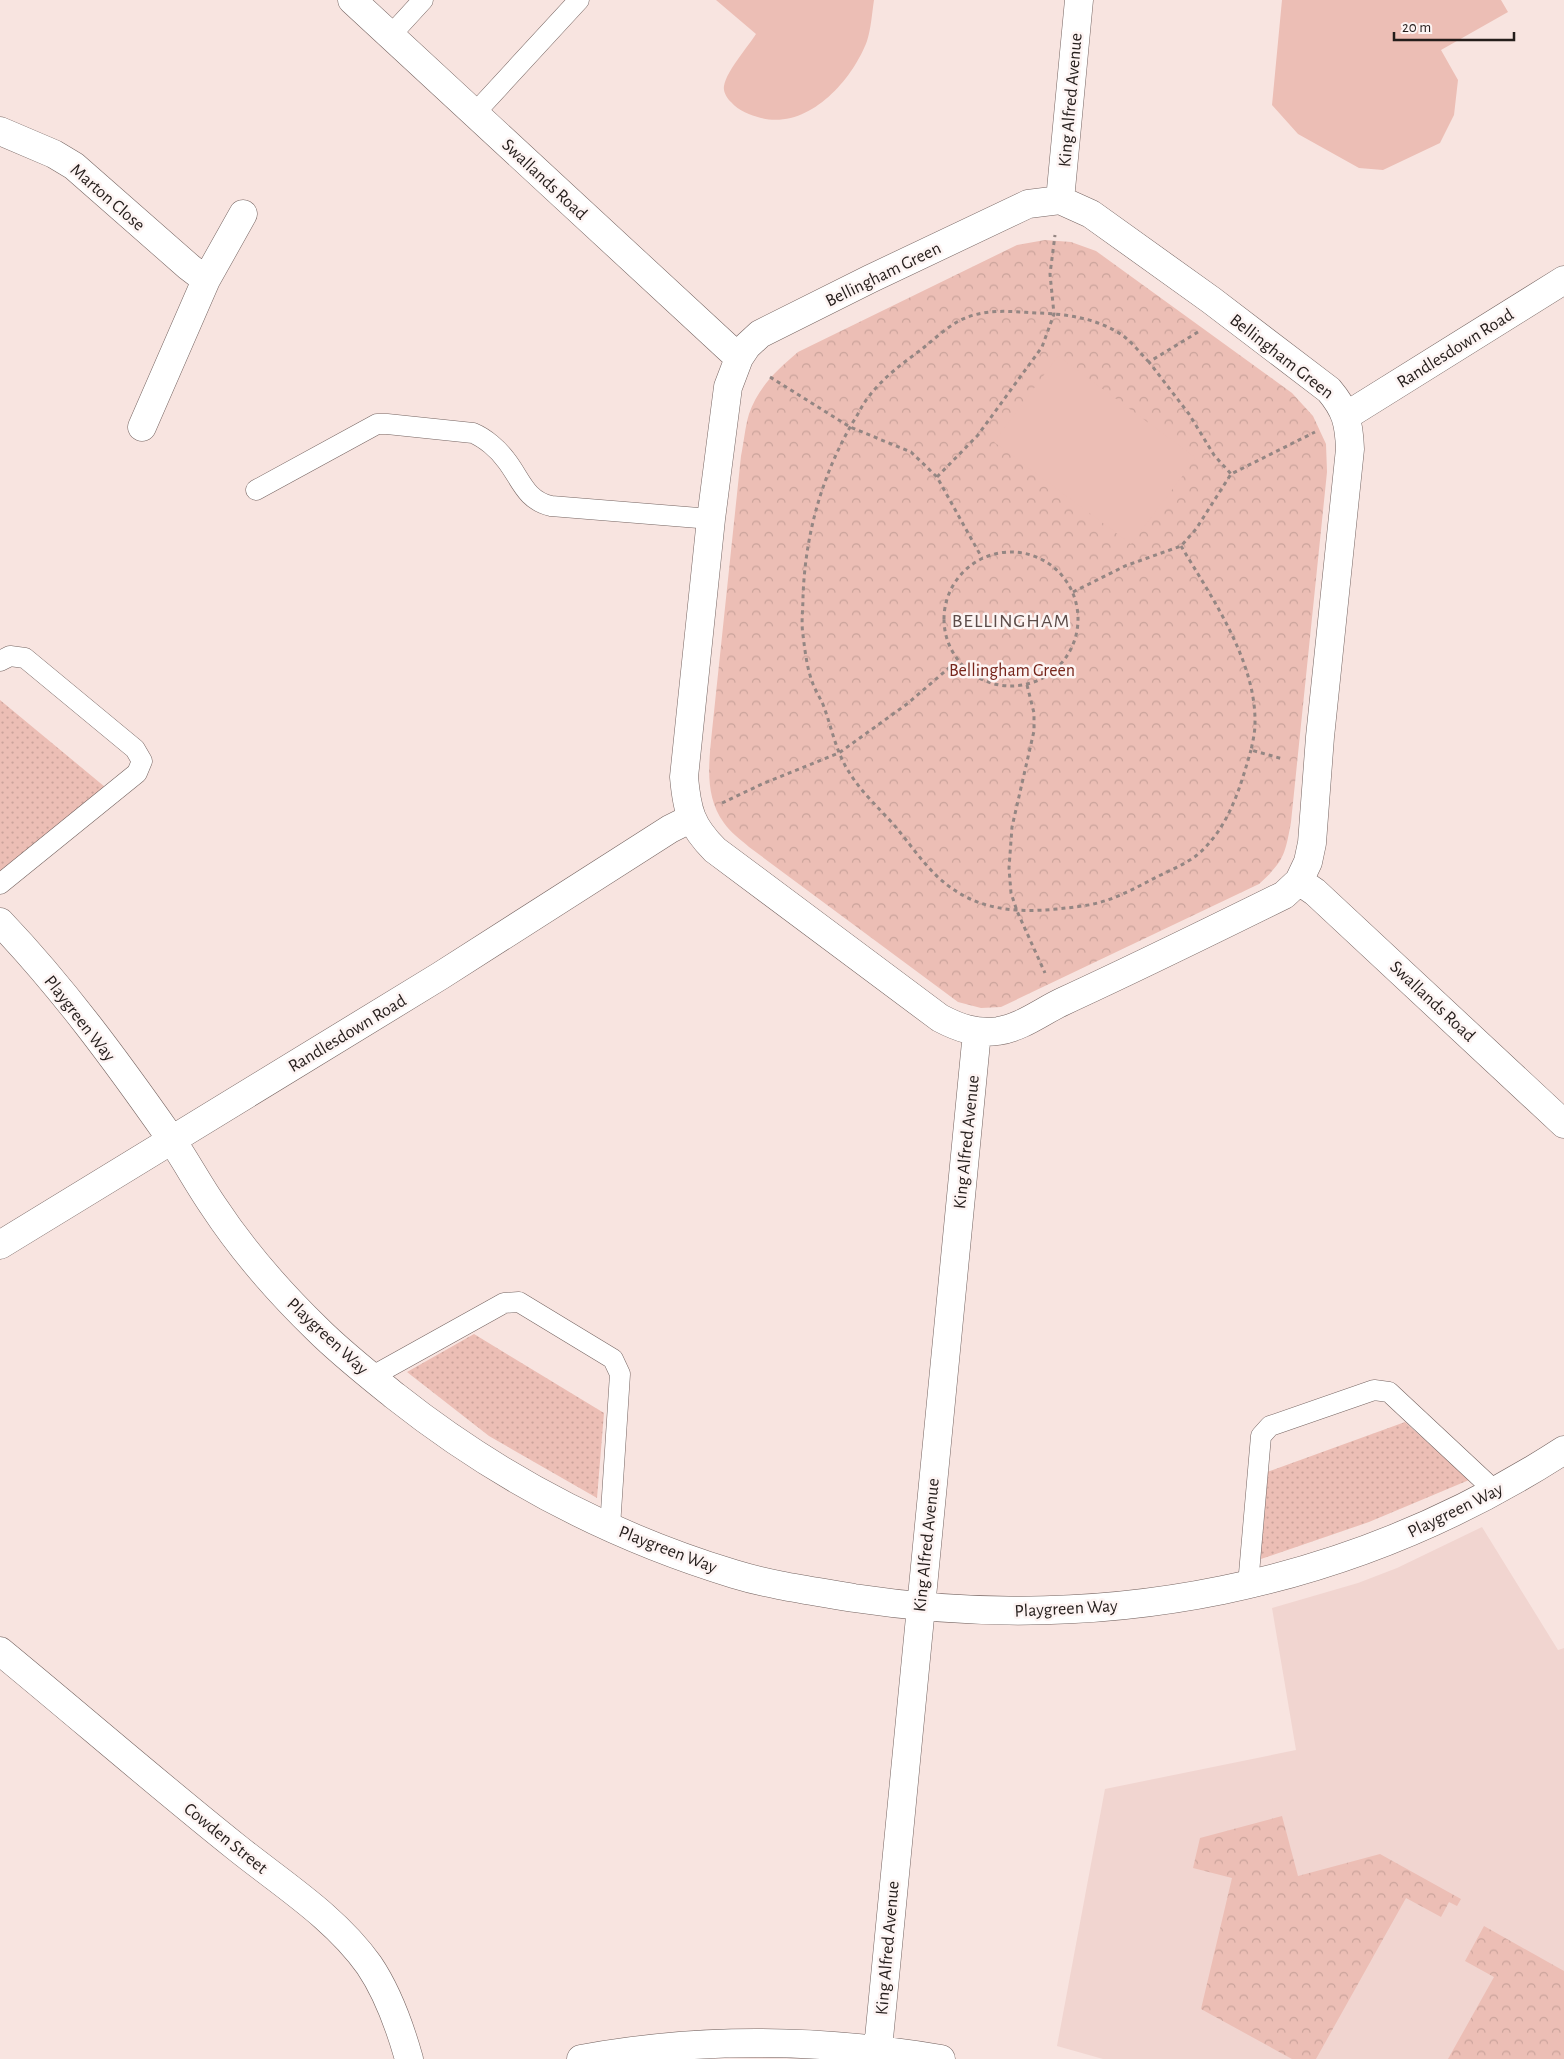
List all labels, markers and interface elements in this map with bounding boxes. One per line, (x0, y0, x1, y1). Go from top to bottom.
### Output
scale bar (1394, 10, 1514, 42)
text: 20 m (1402, 20, 1431, 35)
street label: King Alfred Avenue (1056, 32, 1086, 168)
street label: Swallands Road (498, 136, 590, 224)
street label: Marton Close (67, 161, 148, 235)
street label: Bellingham Green (823, 239, 944, 311)
street label: Randlesdown Road (1394, 306, 1517, 392)
street label: Bellingham Green (1226, 311, 1337, 403)
district label: BELLINGHAM (952, 611, 1070, 631)
park label: Bellingham Green (949, 662, 1075, 680)
street label: Swallands Road (1386, 958, 1478, 1046)
street label: Playgreen Way (40, 972, 118, 1065)
street label: Randlesdown Road (285, 992, 410, 1076)
street label: King Alfred Avenue (951, 1074, 983, 1210)
street label: Playgreen Way (283, 1295, 372, 1379)
street label: King Alfred Avenue (911, 1477, 943, 1613)
street label: Playgreen Way (1405, 1480, 1506, 1542)
street label: Playgreen Way (616, 1523, 719, 1577)
street label: Playgreen Way (1014, 1597, 1118, 1621)
street label: Cowden Street (180, 1800, 271, 1878)
street label: King Alfred Avenue (873, 1880, 903, 2016)

